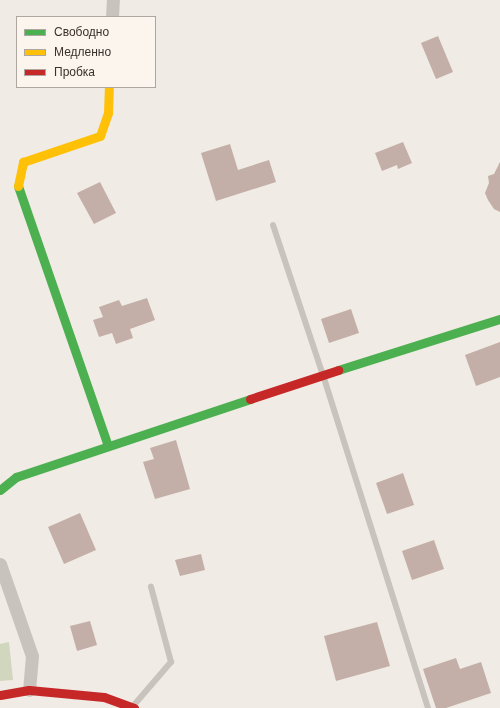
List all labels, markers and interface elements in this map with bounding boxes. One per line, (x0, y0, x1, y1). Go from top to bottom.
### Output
legend (16, 16, 156, 88)
text: Свободно (54, 25, 109, 39)
text: Медленно (54, 45, 111, 59)
text: Пробка (54, 65, 95, 79)

